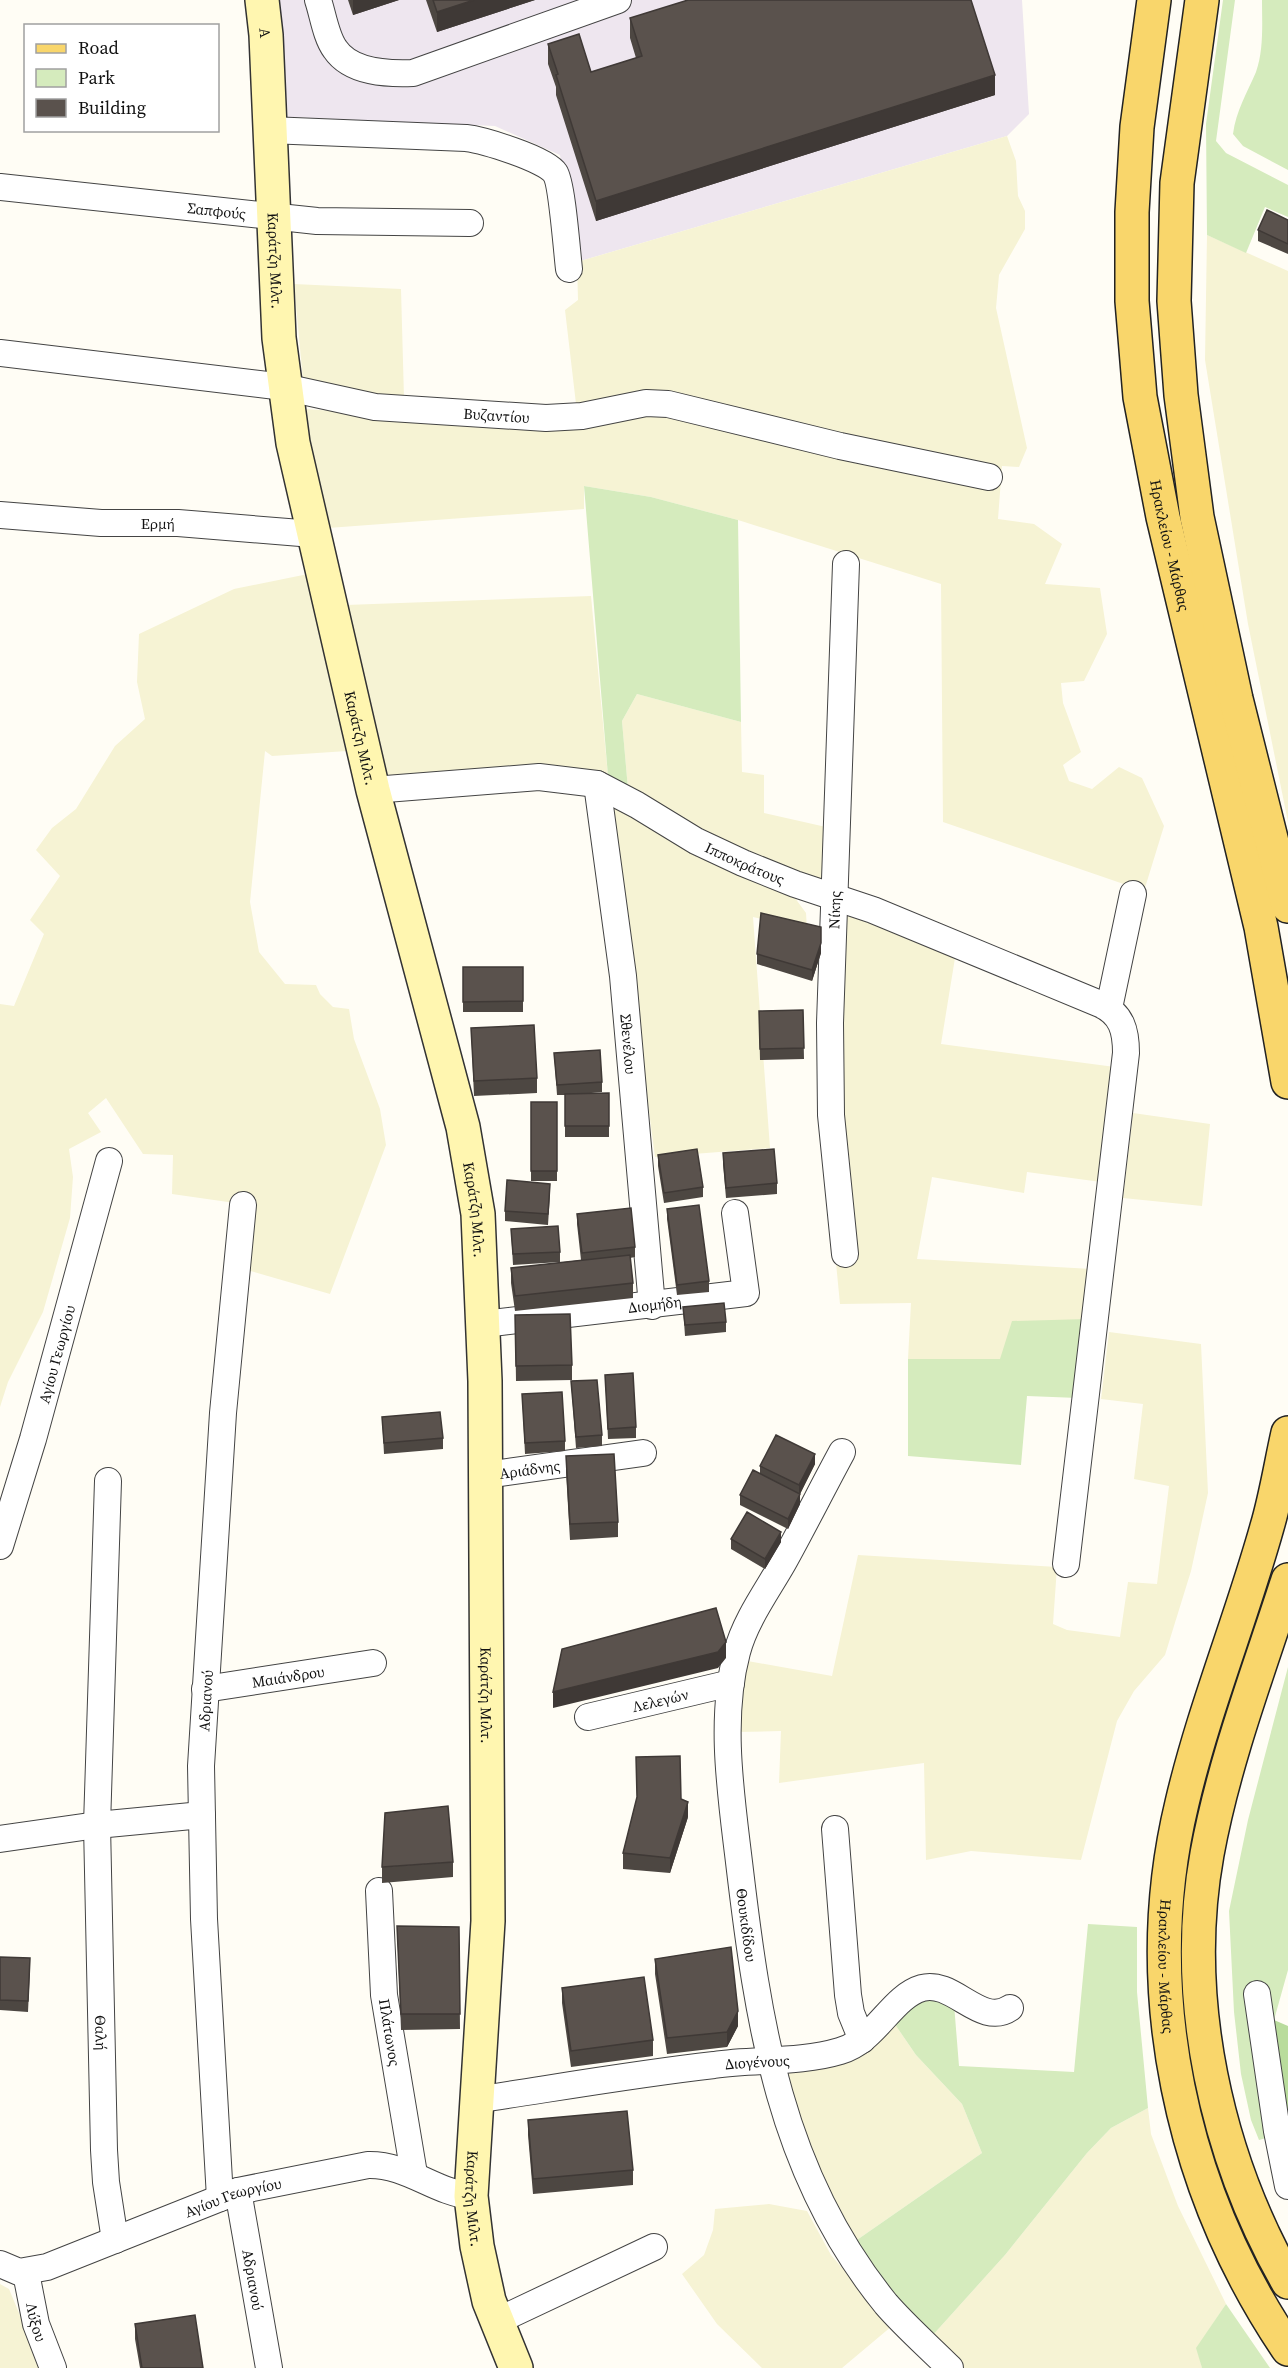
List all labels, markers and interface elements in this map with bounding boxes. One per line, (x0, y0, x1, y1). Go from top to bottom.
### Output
legend (24, 24, 219, 132)
street label: Α (255, 27, 277, 39)
text: Road (78, 35, 119, 60)
text: Park (78, 65, 115, 90)
text: Building (78, 95, 146, 120)
street label: Σαπφούς (186, 197, 247, 224)
street label: Καράτζη Μιλτ. (263, 212, 288, 309)
street label: Βυζαντίου (463, 402, 530, 427)
street label: Ηρακλείου - Μάρθας (1146, 478, 1196, 613)
street label: Ερμή (141, 513, 175, 534)
street label: Καράτζη Μιλτ. (340, 688, 382, 787)
street label: Ιπποκράτους (702, 836, 788, 889)
street label: Νίκης (823, 890, 845, 929)
street label: Σθενέλου (616, 1013, 642, 1075)
street label: Καράτζη Μιλτ. (459, 1160, 490, 1258)
street label: Διομήδη (627, 1290, 683, 1317)
street label: Αγίου Γεωργίου (33, 1302, 80, 1406)
street label: Αριάδνης (498, 1454, 561, 1484)
street label: Καράτζη Μιλτ. (476, 1647, 498, 1743)
street label: Μαιάνδρου (250, 1660, 326, 1692)
street label: Αδριανού (193, 1669, 217, 1732)
street label: Λελεγών (630, 1683, 690, 1717)
street label: Θουκιδίδου (732, 1887, 762, 1963)
street label: Ηρακλείου - Μάρθας (1154, 1898, 1180, 2035)
street label: Πλάτωνος (374, 1997, 406, 2068)
street label: Θαλή (91, 2015, 112, 2051)
street label: Διογένους (724, 2049, 790, 2074)
street label: Καράτζη Μιλτ. (460, 2150, 487, 2248)
street label: Αγίου Γεωργίου (181, 2172, 283, 2222)
street label: Αδριανού (238, 2248, 269, 2312)
street label: Λύξου (21, 2301, 52, 2345)

